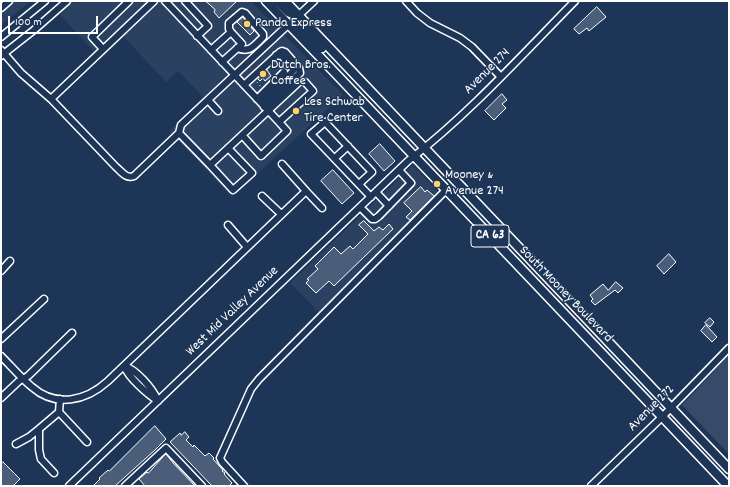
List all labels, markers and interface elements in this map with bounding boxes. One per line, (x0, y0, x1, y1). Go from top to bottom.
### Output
scale bar (10, 8, 100, 34)
text: 100 m (15, 14, 42, 31)
place label: Panda Express (255, 16, 332, 32)
marker: Panda Express (242, 19, 252, 29)
street label: Avenue 274 (461, 45, 515, 99)
place label: Dutch Bros. Coffee (271, 58, 331, 90)
marker: Dutch Bros. Coffee (258, 69, 268, 79)
place label: Les Schwab Tire Center (304, 95, 365, 128)
marker: Les Schwab Tire Center (291, 106, 301, 116)
place label: Mooney & Avenue 274 (445, 168, 504, 200)
marker: Mooney & Avenue 274 (432, 179, 442, 189)
road number: CA 63 (471, 225, 509, 247)
street label: South Mooney Boulevard (515, 243, 615, 347)
street label: West Mid Valley Avenue (183, 263, 283, 361)
street label: Avenue 272 (625, 382, 679, 436)

